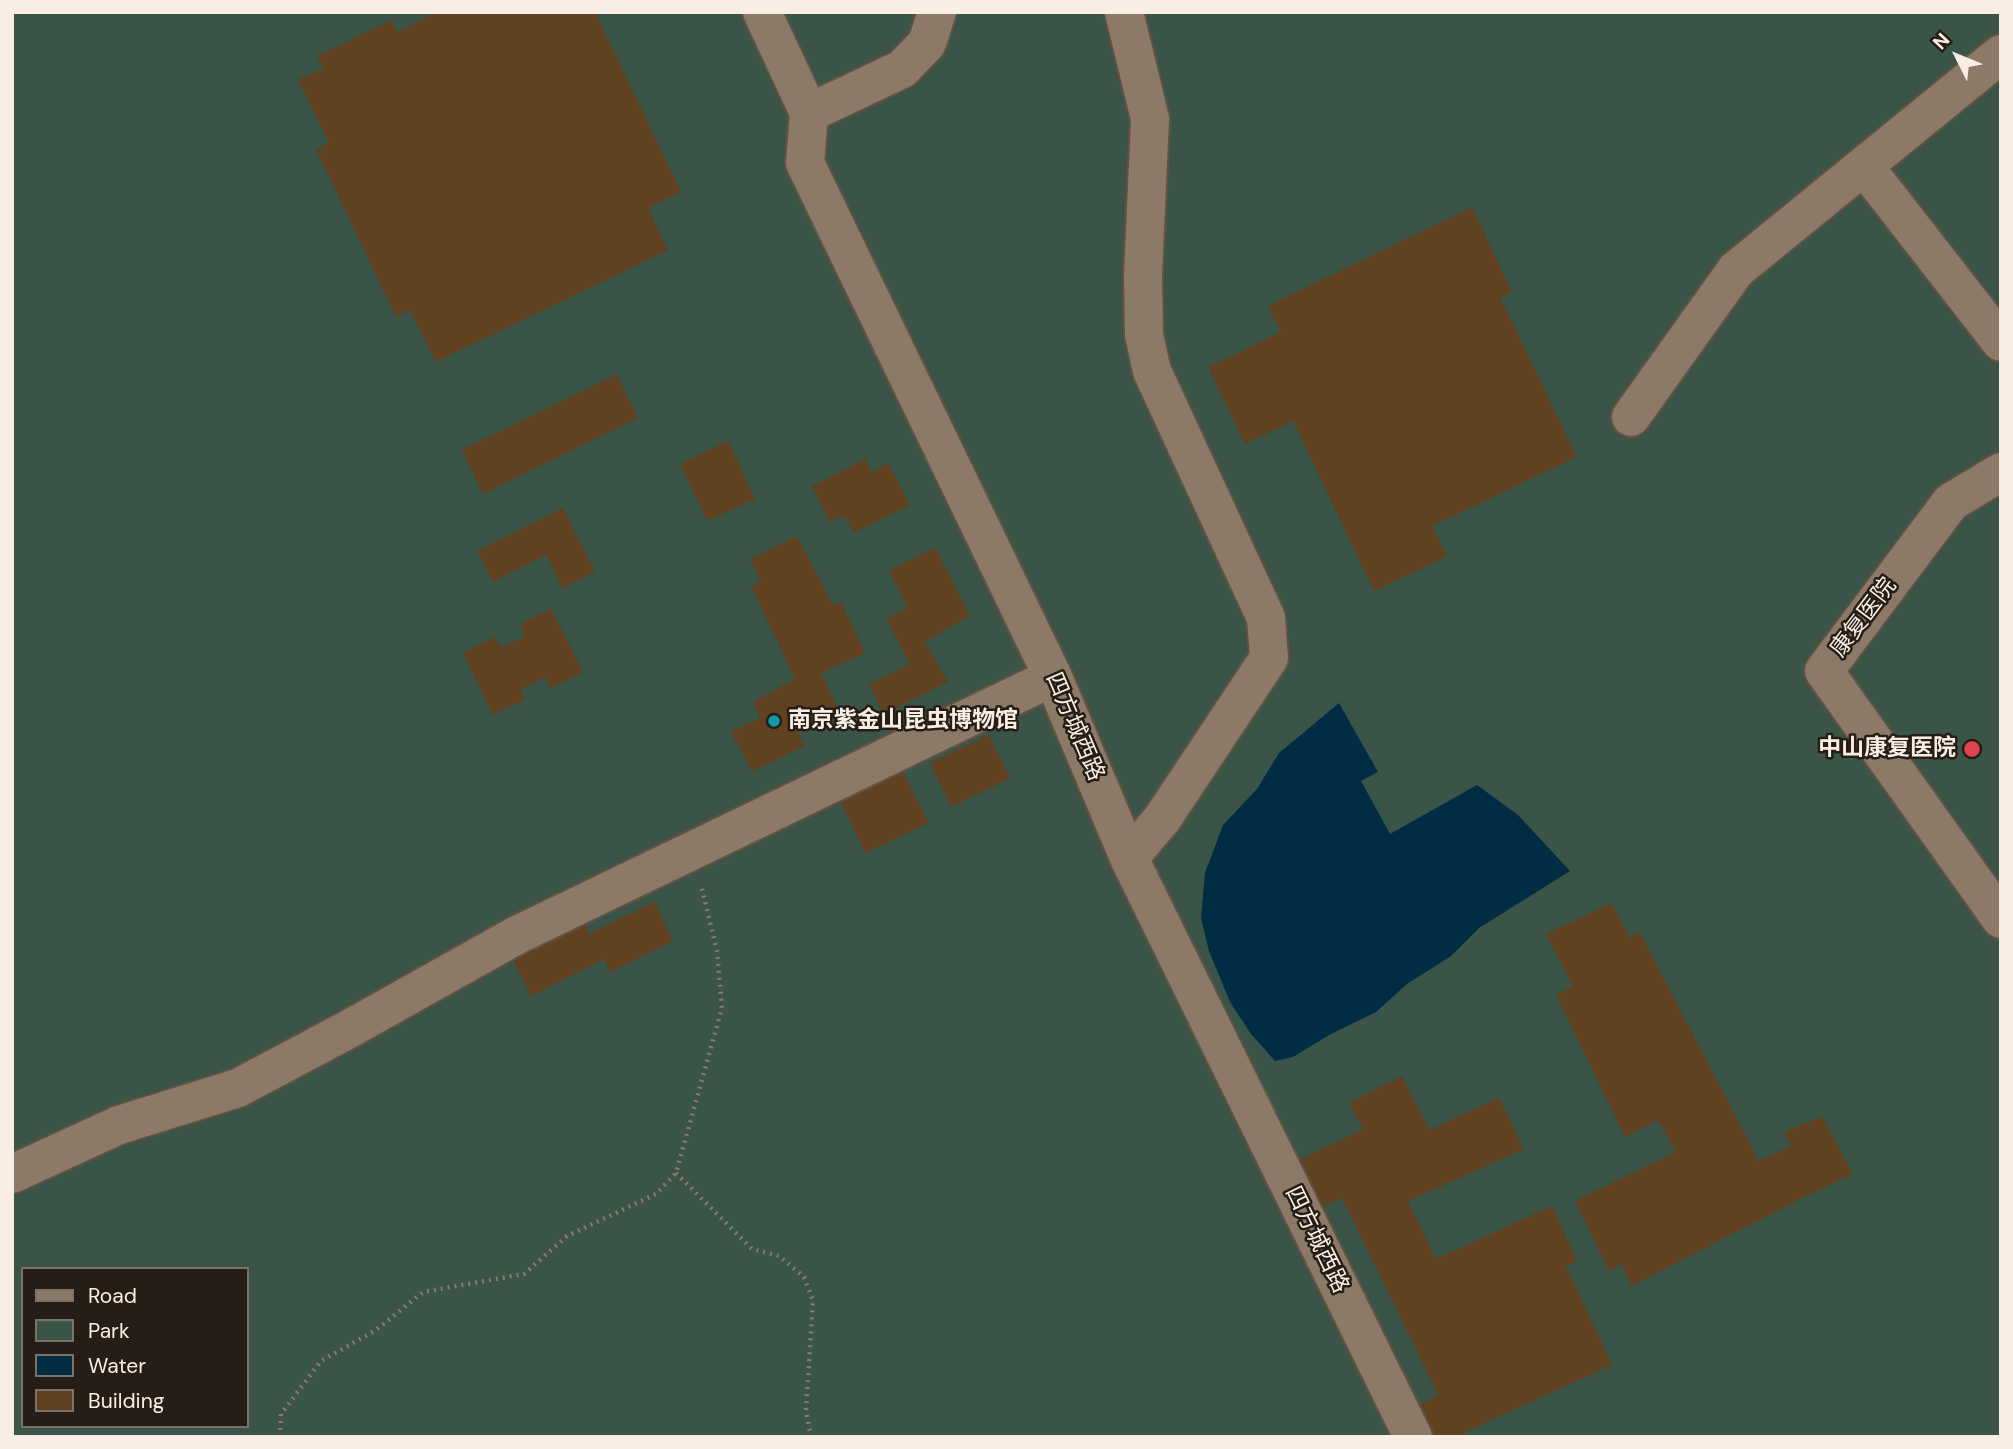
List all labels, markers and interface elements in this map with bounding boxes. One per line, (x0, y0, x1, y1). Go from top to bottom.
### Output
north arrow (1922, 21, 1992, 91)
text: N (1927, 28, 1955, 55)
street label: 康复医院 (1825, 573, 1903, 663)
street label: 四方城西路 (1039, 669, 1109, 785)
place label: 南京紫金山昆虫博物馆 (788, 707, 1018, 735)
marker: 南京紫金山昆虫博物馆 (766, 713, 782, 729)
place label: 中山康复医院 (1818, 735, 1956, 763)
marker: 中山康复医院 (1962, 739, 1982, 759)
street label: 四方城西路 (1278, 1182, 1354, 1298)
legend (21, 1267, 248, 1428)
text: Road (88, 1282, 137, 1310)
text: Park (88, 1317, 129, 1345)
text: Water (88, 1352, 146, 1380)
text: Building (88, 1387, 164, 1415)

